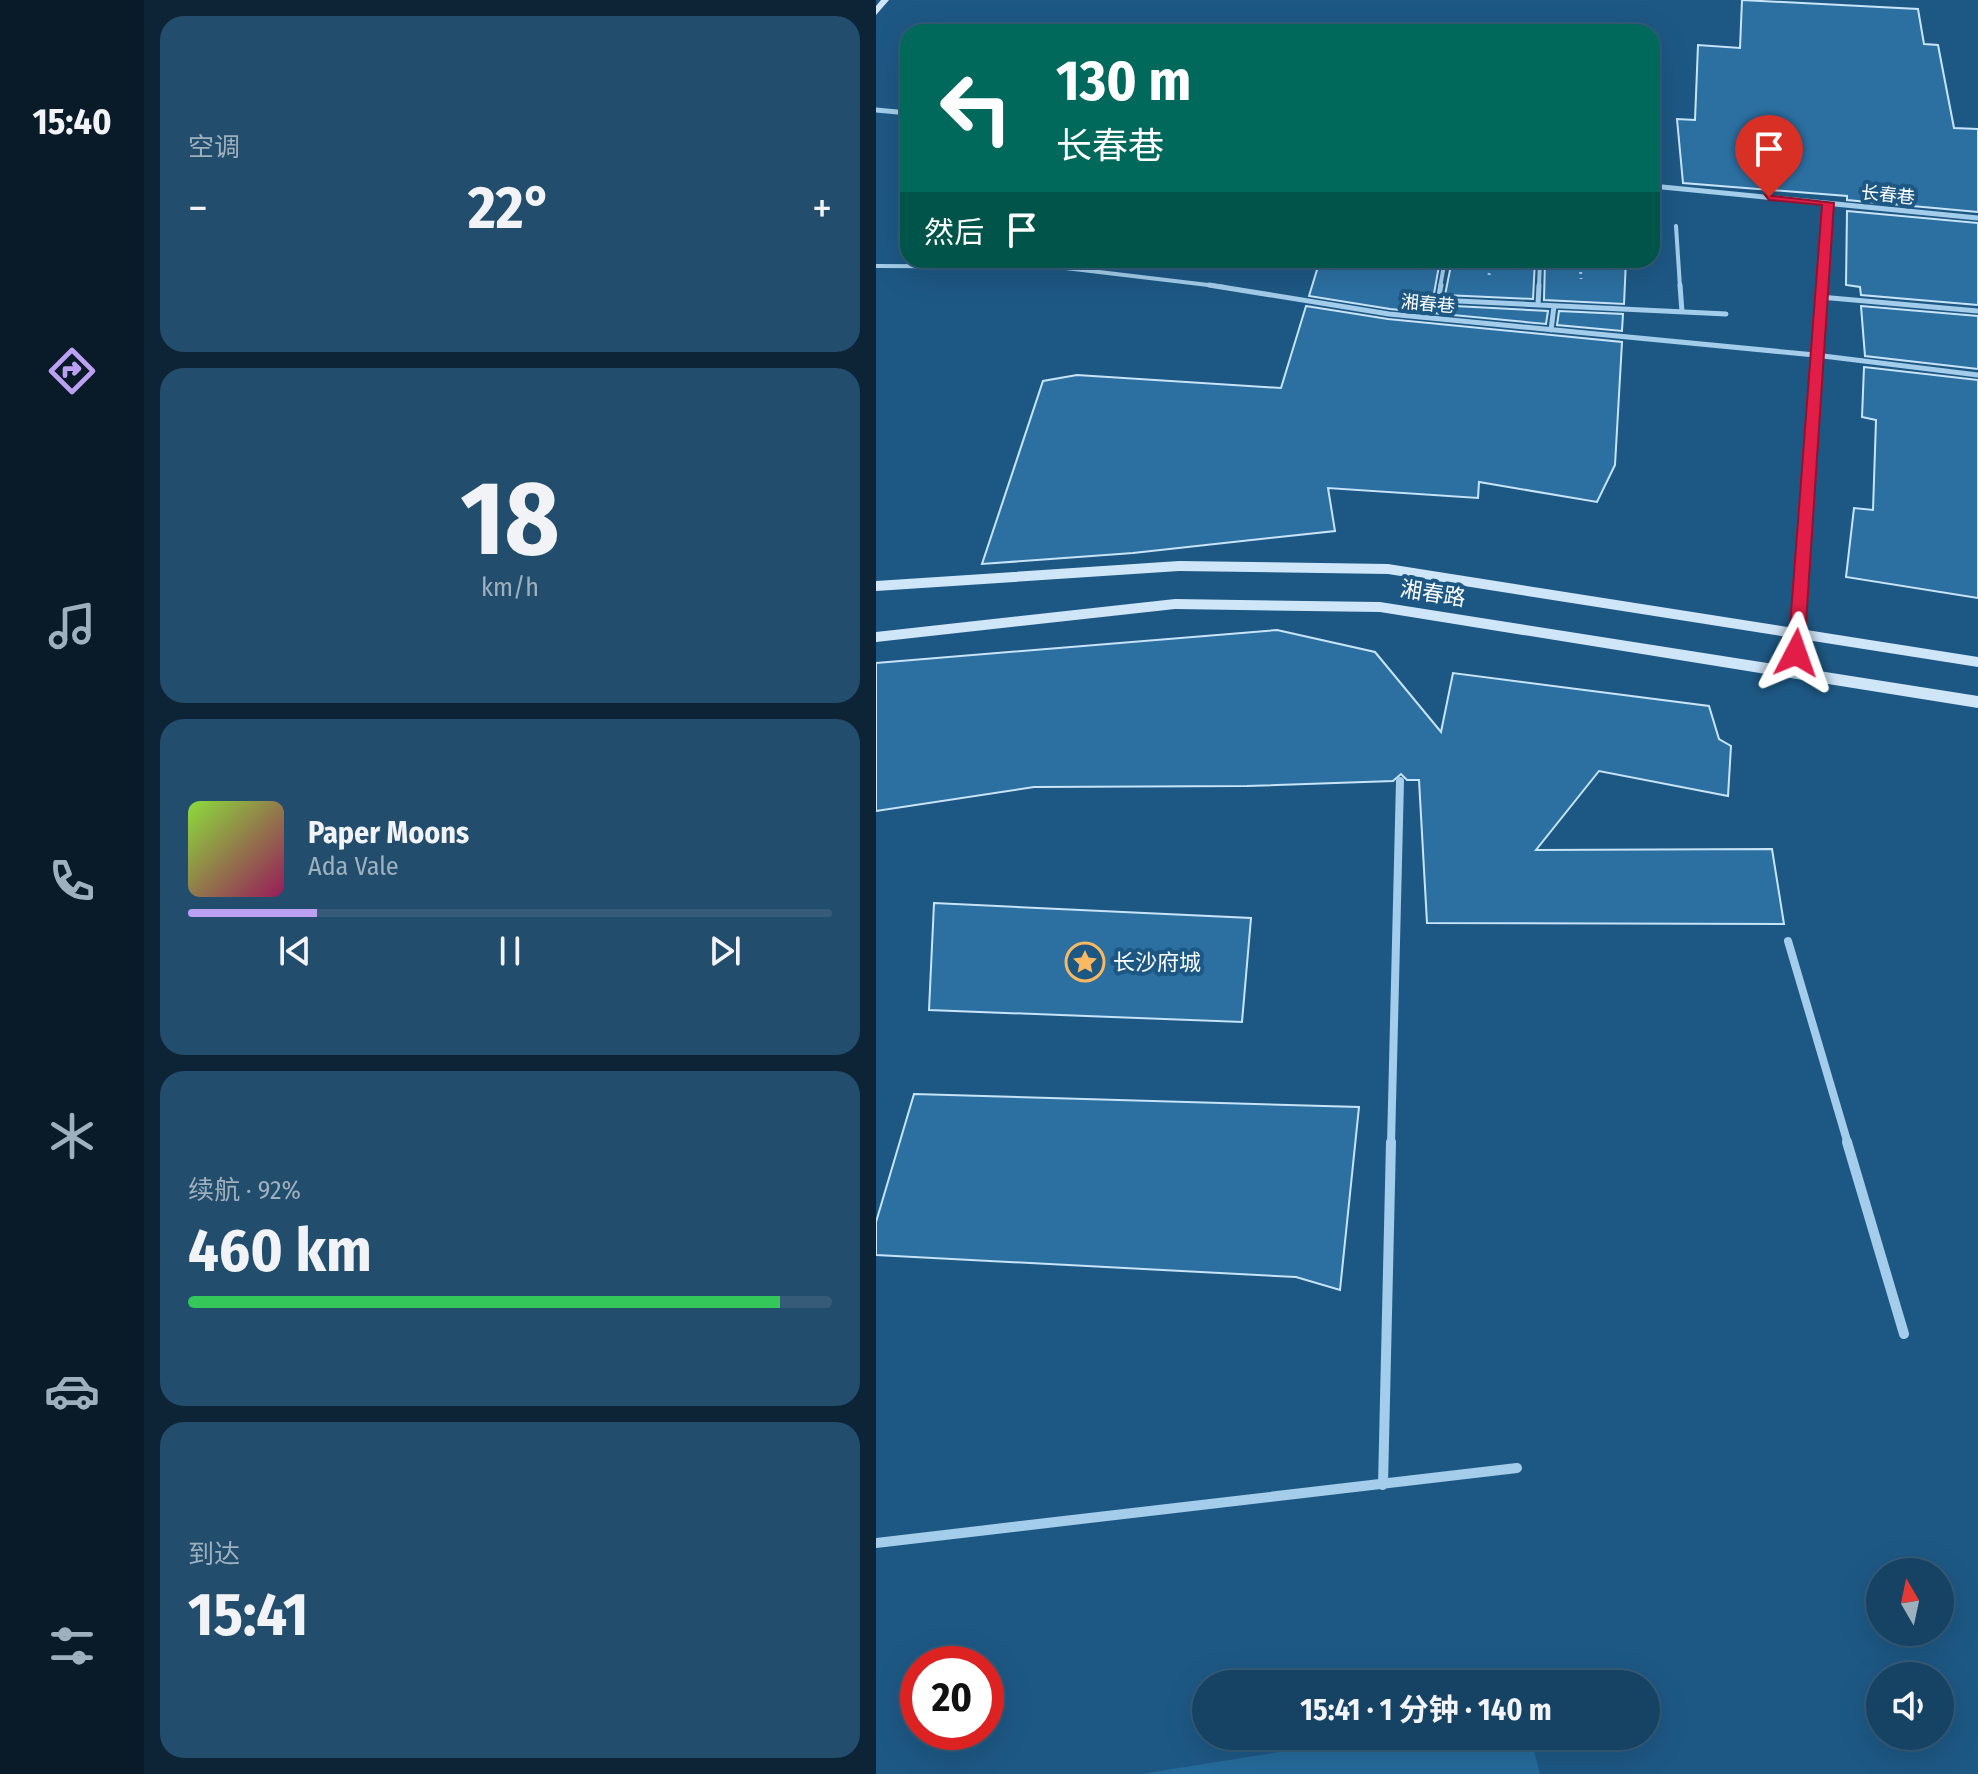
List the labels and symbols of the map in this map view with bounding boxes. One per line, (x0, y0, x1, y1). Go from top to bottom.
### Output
pin (1735, 115, 1803, 197)
street label: 长春巷 (1860, 181, 1916, 209)
street label: 湘春巷 (1400, 291, 1456, 317)
street label: 湘春路 (1398, 575, 1468, 612)
position arrow (1754, 611, 1838, 695)
place icon: 长沙府城 (1064, 941, 1106, 983)
place label: 长沙府城 (1113, 949, 1201, 976)
north arrow (1866, 1558, 1954, 1646)
speed limit sign: 20 (900, 1646, 1004, 1750)

